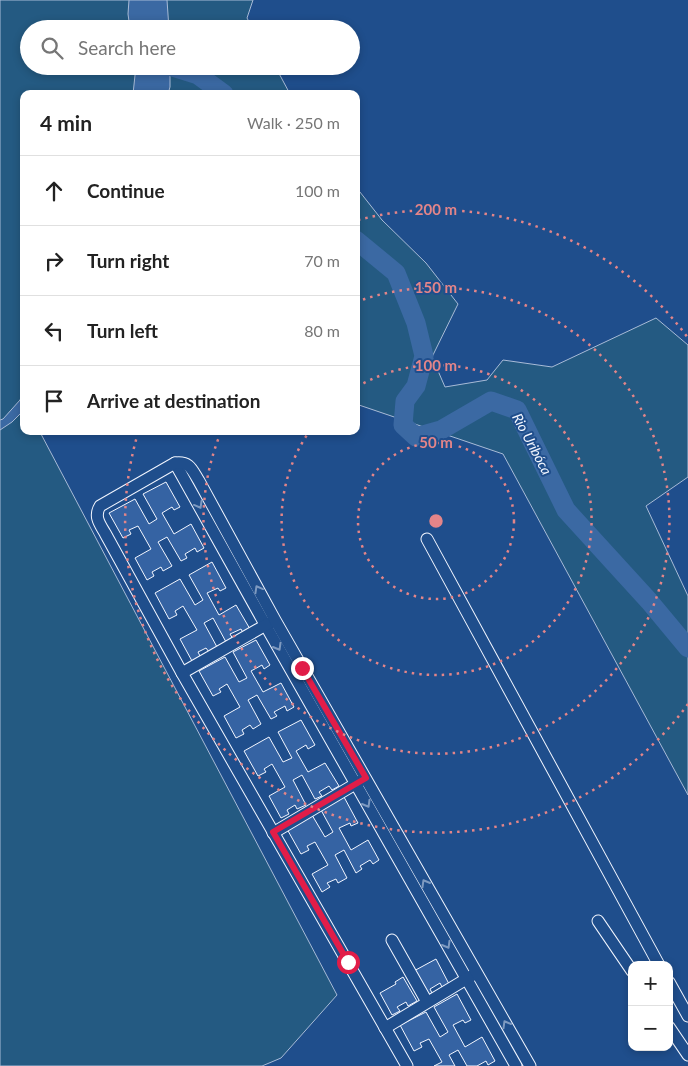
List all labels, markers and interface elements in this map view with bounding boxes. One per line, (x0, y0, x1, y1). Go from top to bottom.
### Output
search box (20, 20, 360, 75)
icon: search (38, 34, 66, 62)
text: Search here (78, 36, 176, 59)
text: 4 min (40, 110, 92, 135)
text: Walk · 250 m (247, 113, 340, 132)
icon: ahead (40, 177, 68, 205)
text: Continue (87, 179, 165, 202)
text: 100 m (295, 181, 340, 200)
text: 200 m (415, 200, 457, 218)
icon: right (40, 247, 68, 275)
text: Turn right (87, 249, 169, 272)
text: 70 m (304, 251, 340, 270)
text: 150 m (415, 278, 457, 296)
icon: left (40, 317, 68, 345)
text: Turn left (87, 319, 158, 342)
text: 80 m (304, 321, 340, 340)
text: 100 m (415, 356, 457, 374)
icon: arrive (40, 387, 68, 415)
text: Arrive at destination (87, 389, 260, 412)
water label: Rio Uribóca (509, 410, 556, 477)
text: 50 m (419, 433, 453, 451)
one-way arrow (193, 500, 203, 509)
centre of rings (427, 512, 445, 530)
one-way arrow (254, 586, 264, 595)
one-way arrow (272, 642, 282, 651)
route end (291, 657, 314, 680)
one-way arrow (361, 798, 371, 807)
one-way arrow (422, 879, 432, 888)
one-way arrow (441, 940, 451, 949)
route start (337, 951, 360, 974)
map controls (628, 961, 673, 1051)
button: + (628, 961, 673, 1006)
button: − (628, 1006, 673, 1051)
one-way arrow (502, 1020, 512, 1029)

